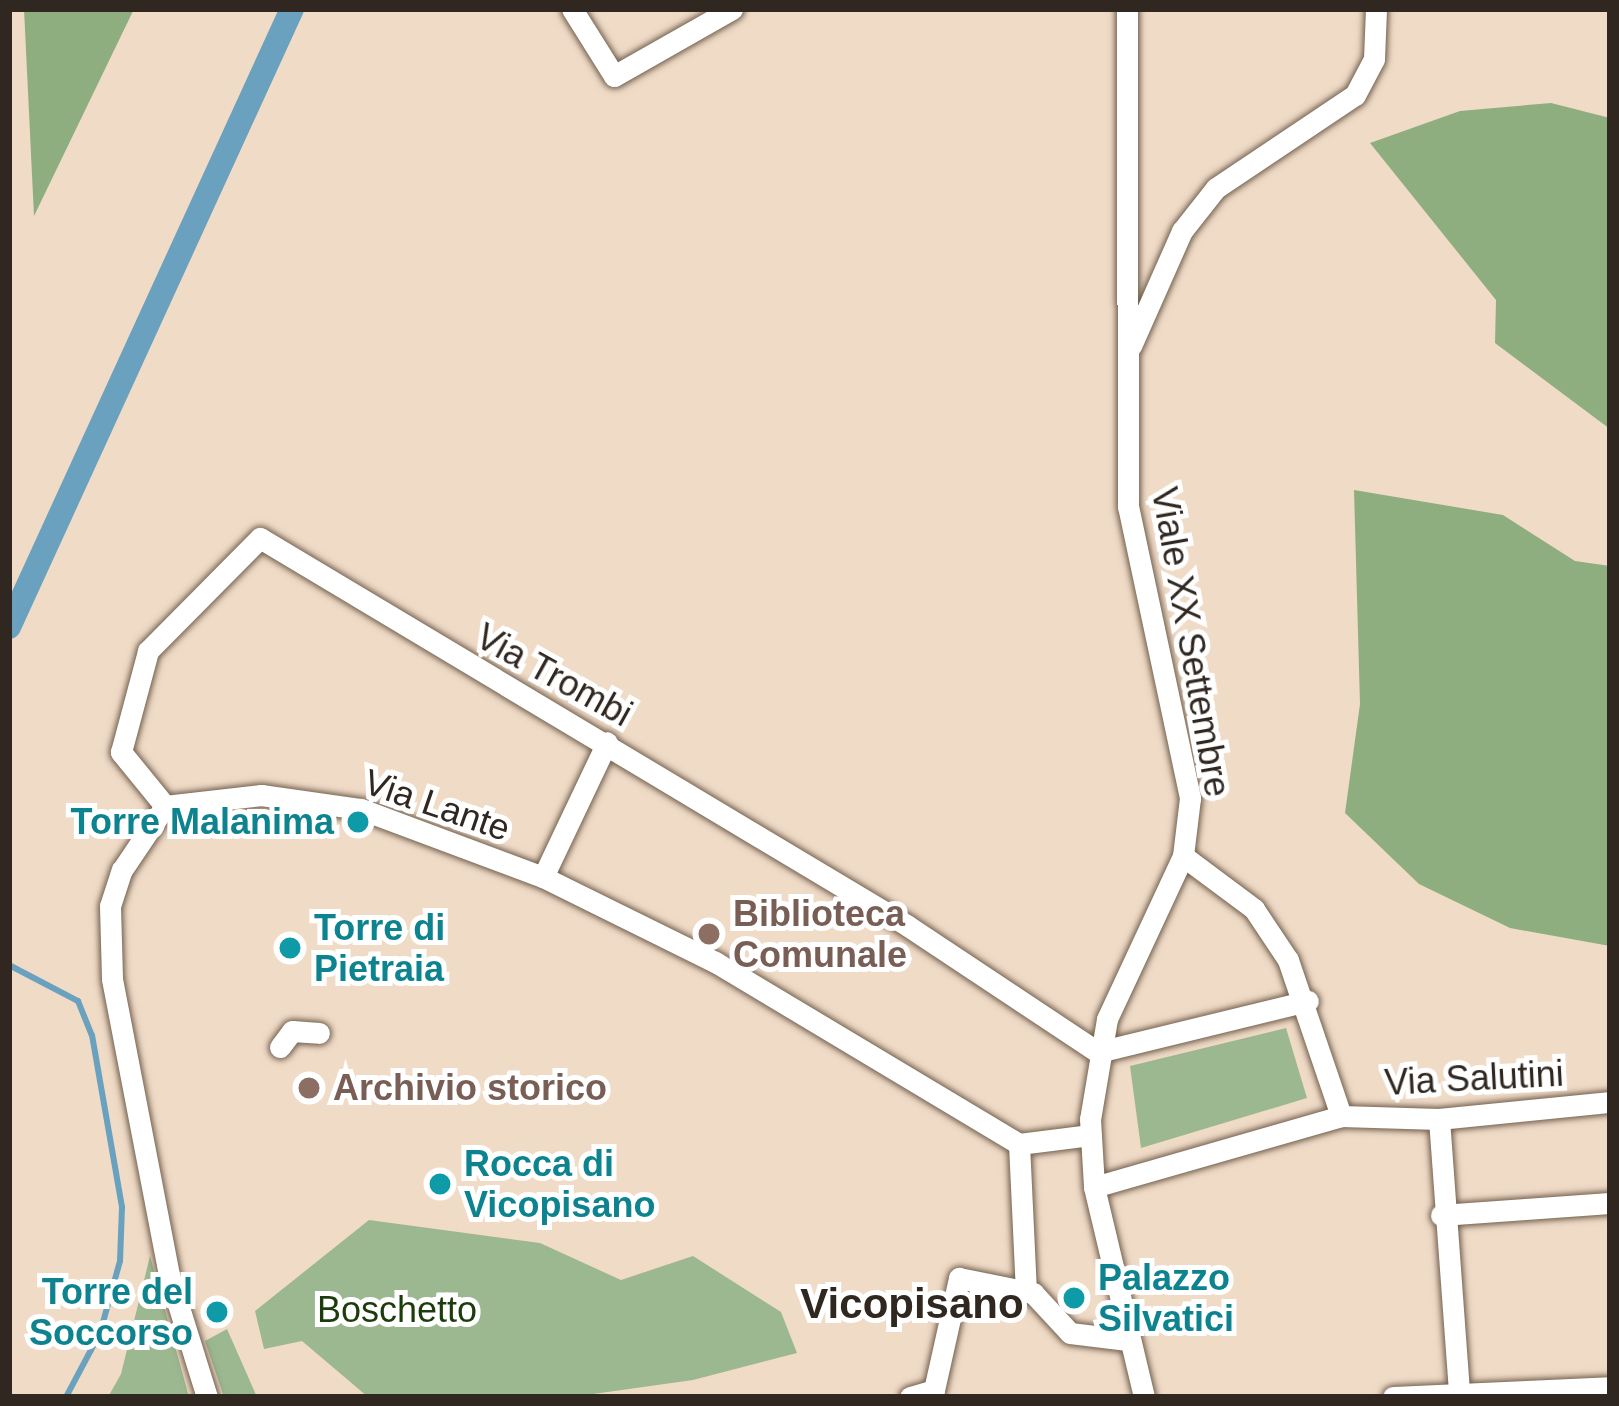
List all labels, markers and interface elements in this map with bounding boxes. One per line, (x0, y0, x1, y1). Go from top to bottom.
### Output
street label: Viale XX Settembre (1143, 484, 1239, 800)
street label: Via Trombi (468, 614, 640, 736)
street label: Via Lante (358, 760, 516, 850)
place label: Torre Malanima (71, 800, 334, 844)
marker: Torre Malanima (345, 809, 371, 835)
place label: Biblioteca Comunale (733, 891, 907, 976)
place label: Torre di Pietraia (314, 905, 445, 990)
marker: Biblioteca Comunale (696, 921, 722, 947)
marker: Torre di Pietraia (277, 935, 303, 961)
street label: Via Salutini (1383, 1052, 1565, 1104)
place label: Archivio storico (333, 1066, 607, 1110)
marker: Archivio storico (296, 1075, 322, 1101)
place label: Rocca di Vicopisano (464, 1141, 655, 1226)
marker: Rocca di Vicopisano (427, 1171, 453, 1197)
place label: Palazzo Silvatici (1098, 1255, 1234, 1340)
place label: Torre del Soccorso (29, 1269, 193, 1354)
district label: Vicopisano (800, 1279, 1024, 1329)
marker: Palazzo Silvatici (1061, 1285, 1087, 1311)
park label: Boschetto (317, 1288, 477, 1332)
marker: Torre del Soccorso (204, 1299, 230, 1325)

